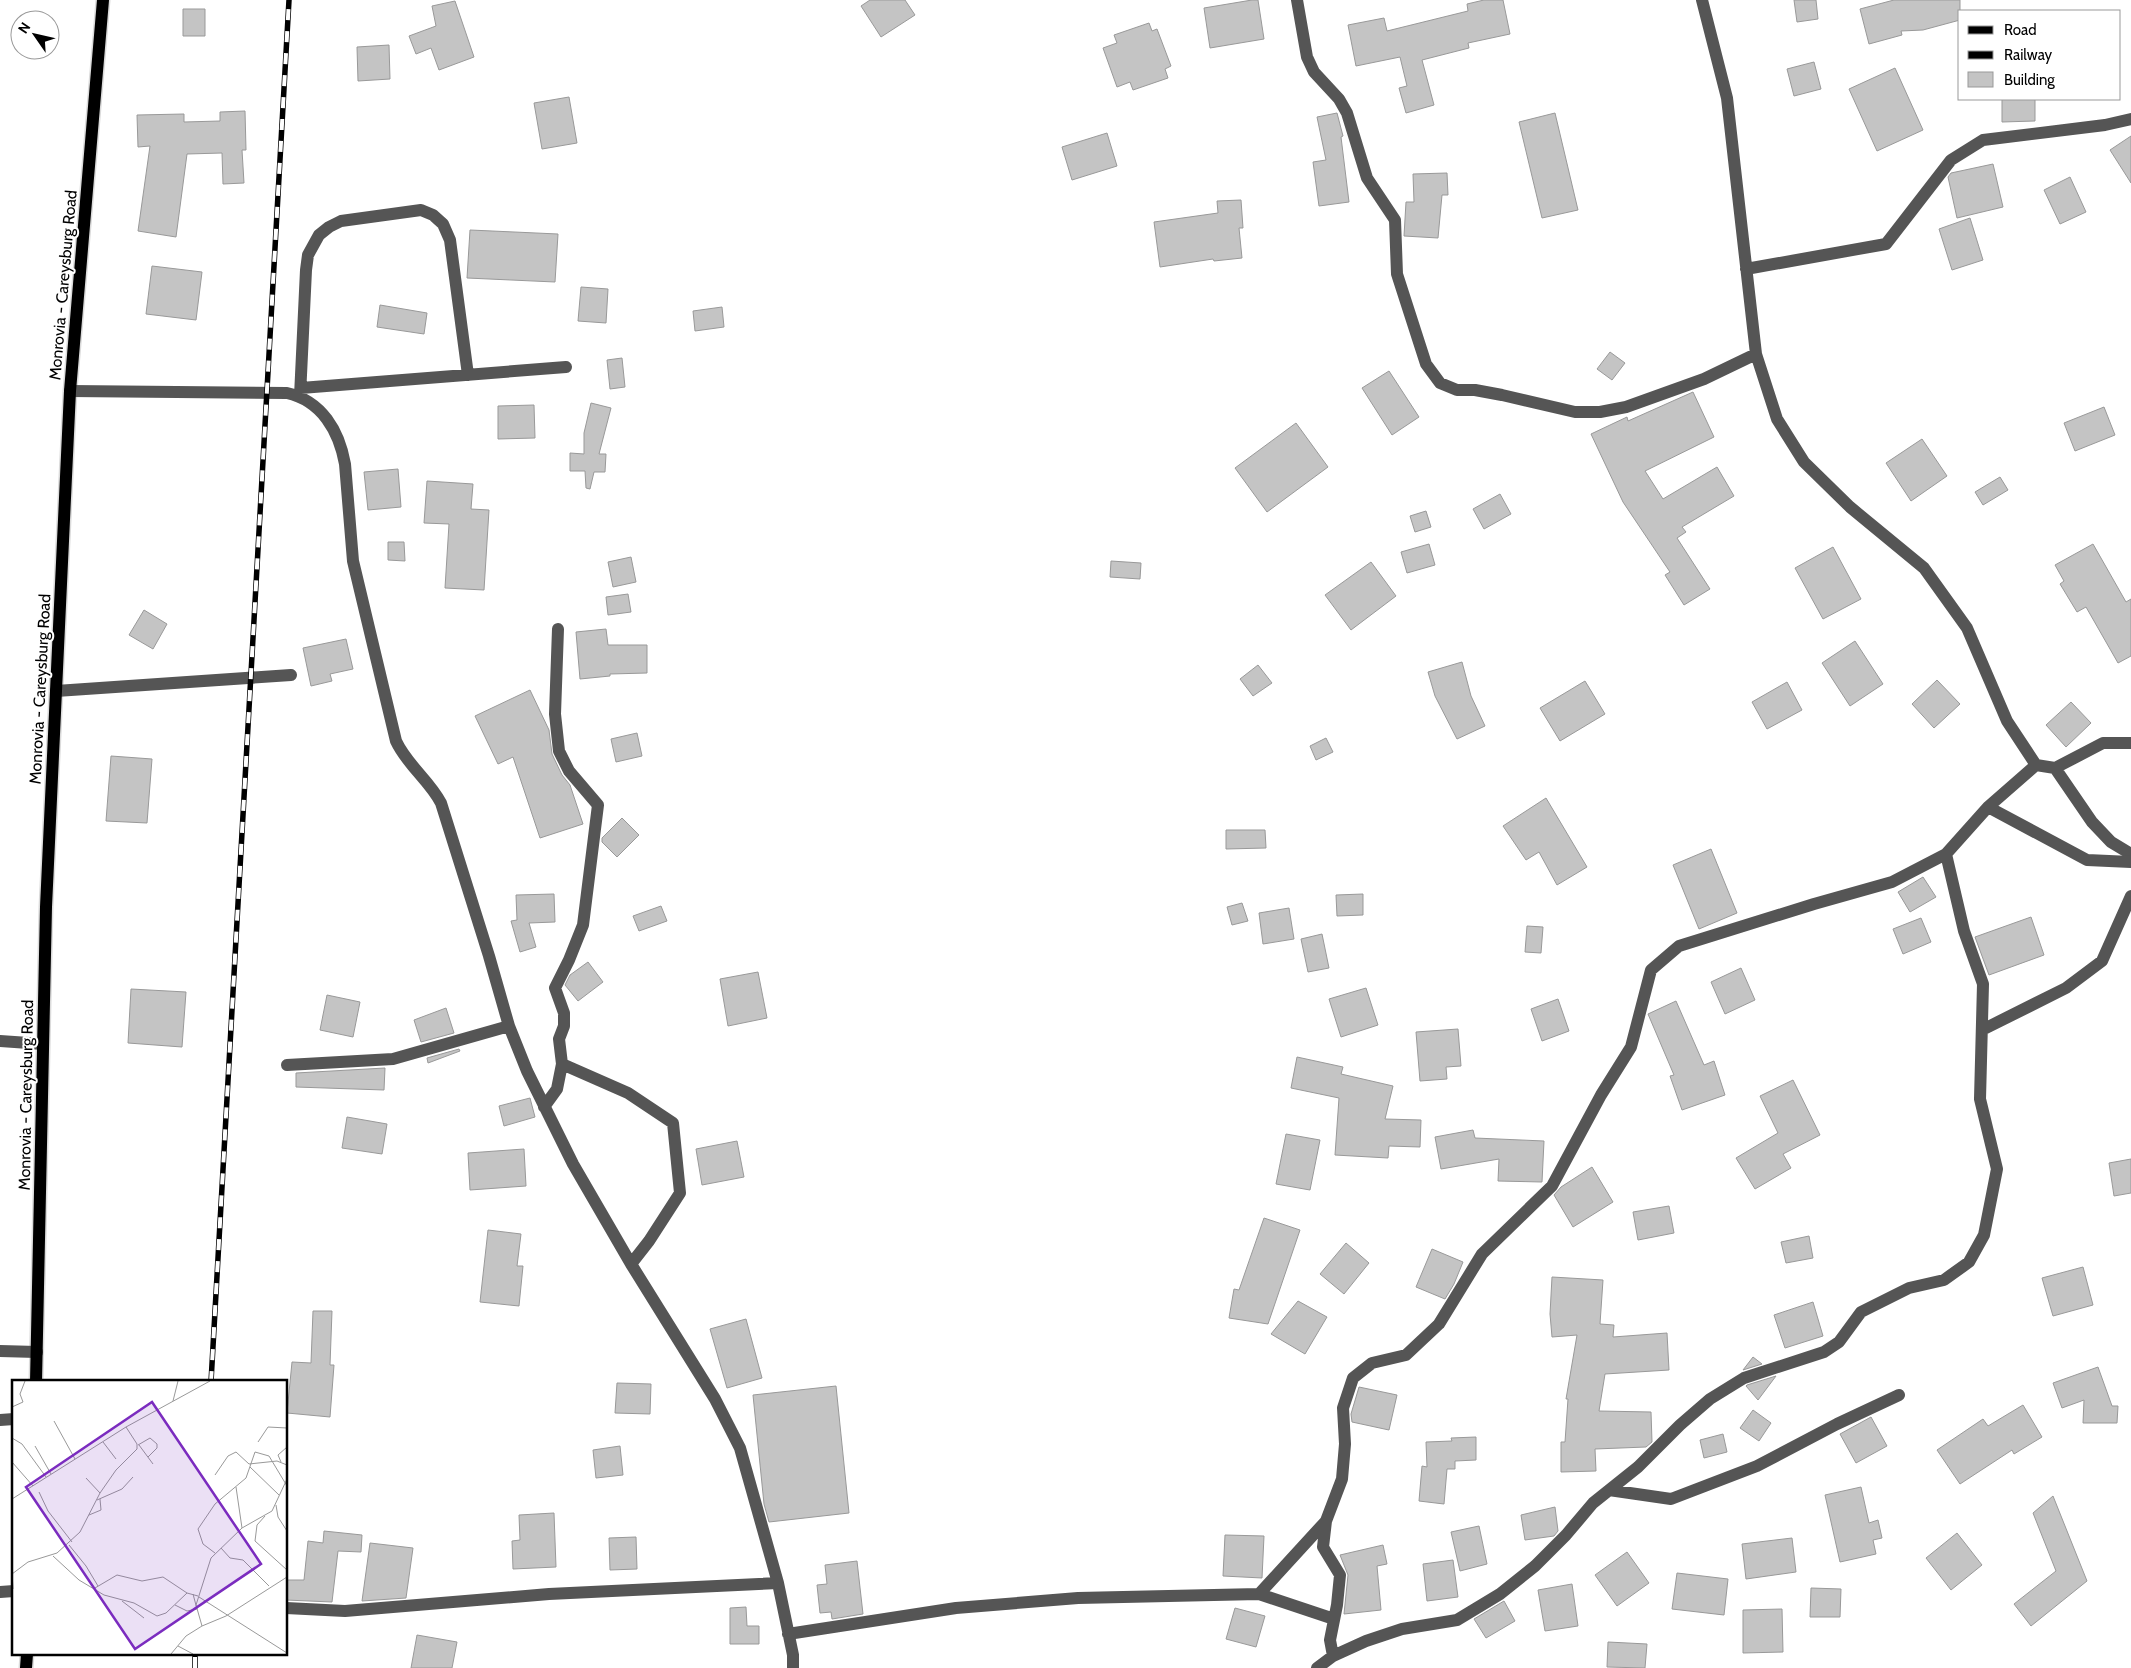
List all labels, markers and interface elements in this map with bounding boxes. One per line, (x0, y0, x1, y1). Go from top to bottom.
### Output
north arrow (10, 10, 60, 60)
legend (1958, 10, 2121, 100)
text: N (14, 19, 34, 37)
text: Road (2004, 21, 2037, 39)
text: Railway (2004, 46, 2053, 64)
text: Building (2004, 71, 2055, 89)
street label: Monrovia - Careysburg Road (45, 189, 81, 381)
street label: Monrovia - Careysburg Road (26, 593, 54, 785)
street label: Monrovia - Careysburg Road (15, 1000, 37, 1190)
inset map (12, 1380, 288, 1656)

